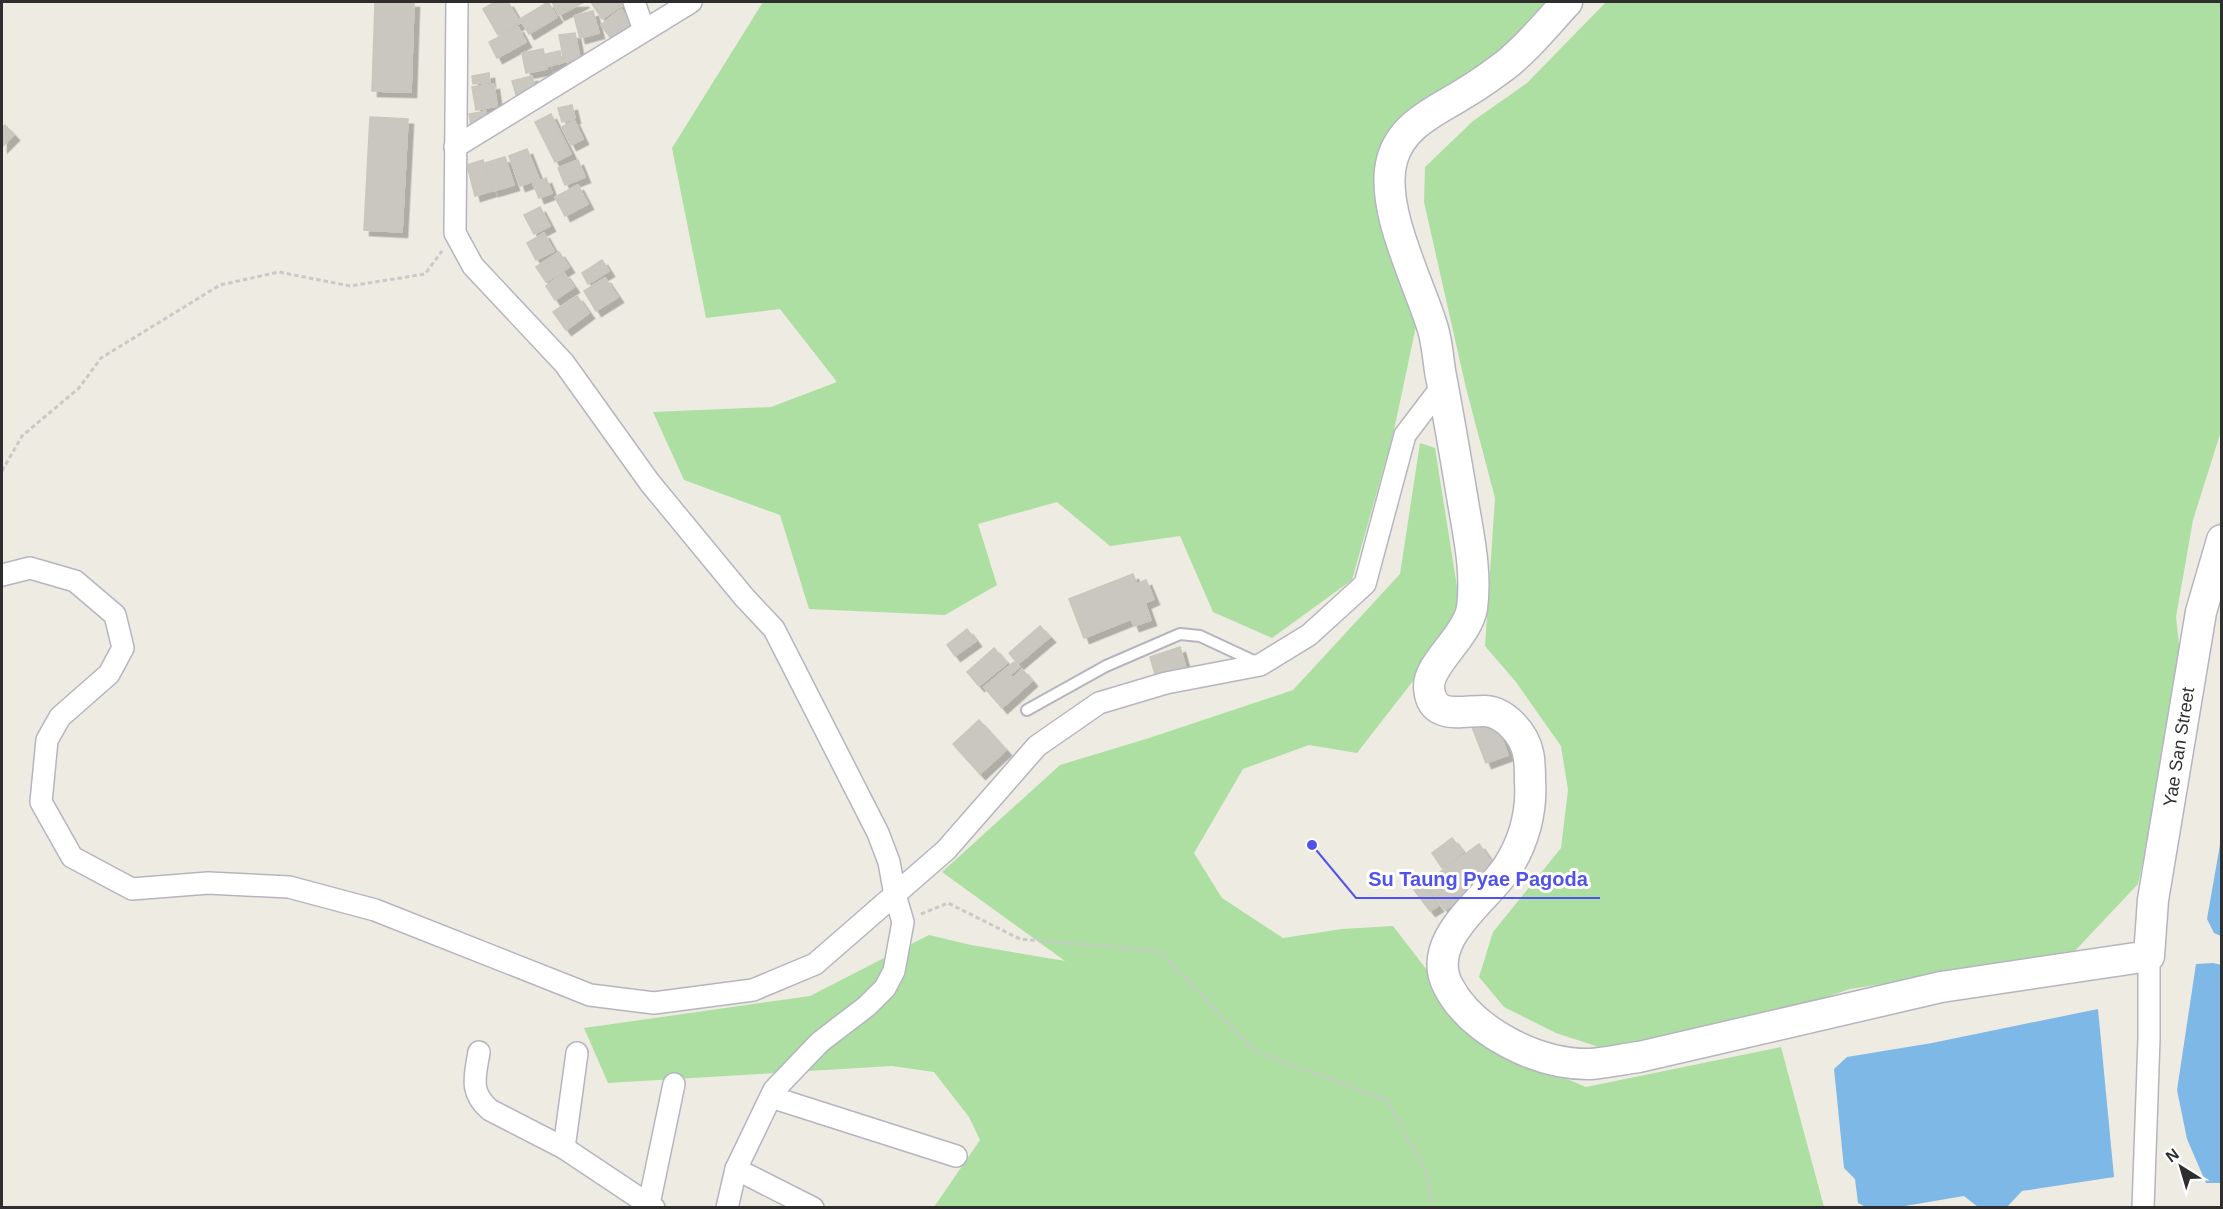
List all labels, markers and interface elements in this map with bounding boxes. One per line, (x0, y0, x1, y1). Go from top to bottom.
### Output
street label: Yae San Street (2160, 686, 2198, 808)
callout: Su Taung Pyae Pagoda (1356, 860, 1600, 898)
text: Su Taung Pyae Pagoda (1368, 868, 1589, 890)
north arrow (2151, 1137, 2211, 1197)
text: N (2163, 1145, 2182, 1166)

